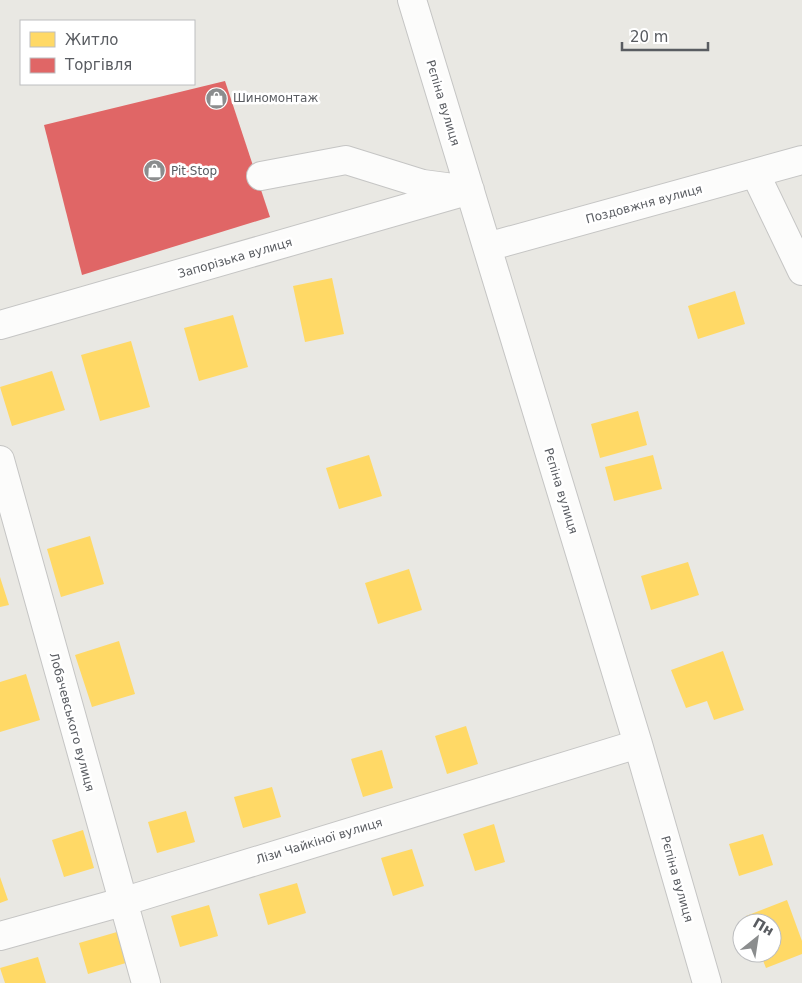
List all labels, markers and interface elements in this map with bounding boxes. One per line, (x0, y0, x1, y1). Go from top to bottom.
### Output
legend (20, 20, 195, 85)
scale bar (622, 20, 708, 52)
text: 20 m (630, 28, 668, 46)
text: Житло (65, 31, 118, 49)
text: Торгівля (64, 56, 132, 74)
street label: Рєпіна вулиця (423, 58, 463, 148)
shop icon: Шиномонтаж (205, 86, 229, 110)
place label: Шиномонтаж (233, 91, 318, 105)
shop icon: Pit Stop (143, 159, 167, 183)
place label: Pit Stop (171, 164, 217, 178)
street label: Поздовжня вулиця (584, 182, 704, 226)
street label: Запорізька вулиця (176, 235, 294, 281)
street label: Рєпіна вулиця (541, 446, 581, 536)
street label: Лобачевського вулиця (47, 651, 97, 793)
street label: Лізи Чайкіної вулиця (254, 815, 384, 867)
street label: Рєпіна вулиця (658, 834, 696, 924)
north arrow (732, 913, 782, 963)
text: Пн (750, 914, 777, 939)

